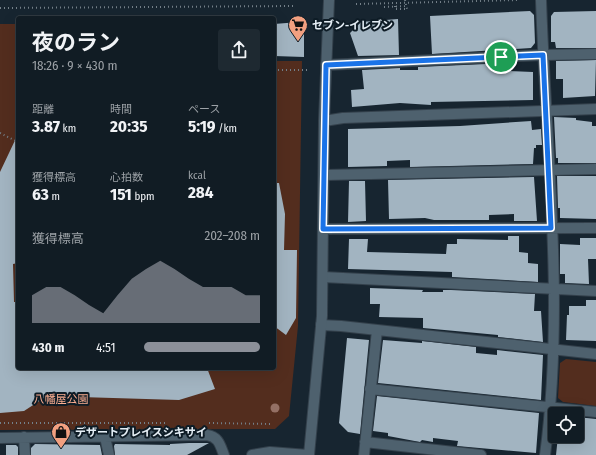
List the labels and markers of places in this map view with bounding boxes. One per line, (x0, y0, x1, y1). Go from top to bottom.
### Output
supermarket icon: セブン-イレブン (287, 14, 309, 42)
place label: セブン-イレブン (312, 19, 393, 32)
pin (484, 40, 518, 74)
shop icon: デザートプレイスシキサイ (50, 421, 72, 449)
place label: デザートプレイスシキサイ (75, 426, 207, 439)

